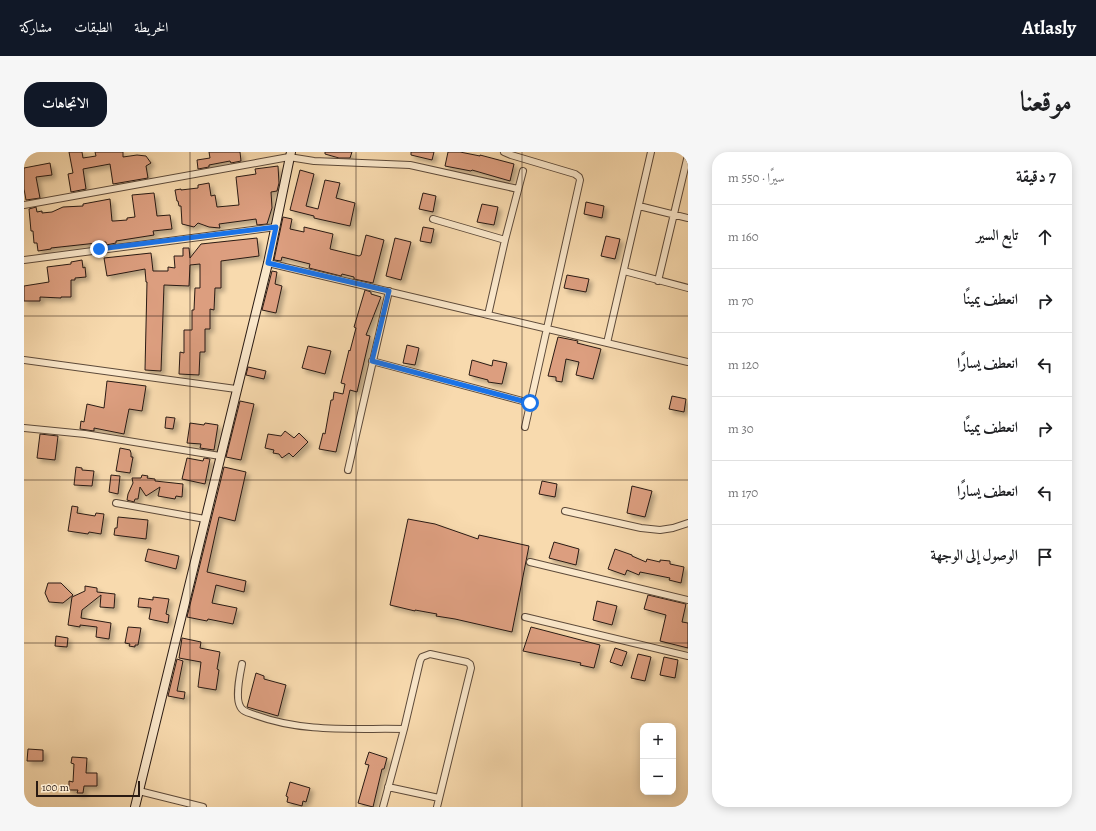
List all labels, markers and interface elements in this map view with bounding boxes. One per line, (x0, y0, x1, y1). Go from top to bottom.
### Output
text: Atlasly (1022, 15, 1076, 41)
text: مشاركة (20, 18, 52, 37)
text: الطبقات (74, 18, 112, 37)
text: الخريطة (134, 18, 168, 37)
button: الاتجاهات (24, 82, 107, 127)
text: موقعنا (1020, 83, 1072, 121)
text: 7 دقيقة (1016, 165, 1056, 188)
text: سيرًا · 550 m (728, 169, 785, 186)
text: تابع السير (976, 225, 1018, 245)
icon: ahead (1034, 226, 1056, 248)
text: 160 m (728, 228, 759, 245)
route end (90, 240, 108, 258)
text: انعطف يمينًا (963, 289, 1018, 309)
icon: right (1034, 290, 1056, 312)
text: 70 m (728, 292, 754, 309)
text: انعطف يسارًا (957, 353, 1018, 373)
icon: left (1034, 354, 1056, 376)
text: 120 m (728, 356, 759, 373)
route start (521, 394, 539, 412)
text: انعطف يمينًا (963, 417, 1018, 437)
icon: right (1034, 418, 1056, 440)
text: 30 m (728, 420, 754, 437)
text: انعطف يسارًا (957, 481, 1018, 501)
icon: left (1034, 482, 1056, 504)
text: 170 m (728, 484, 758, 501)
text: الوصول إلى الوجهة (931, 545, 1018, 565)
icon: arrive (1034, 546, 1056, 568)
map controls (640, 723, 676, 795)
button: + (640, 723, 676, 759)
button: − (640, 759, 676, 795)
scale bar (36, 779, 140, 798)
text: 100 m (42, 780, 69, 795)

